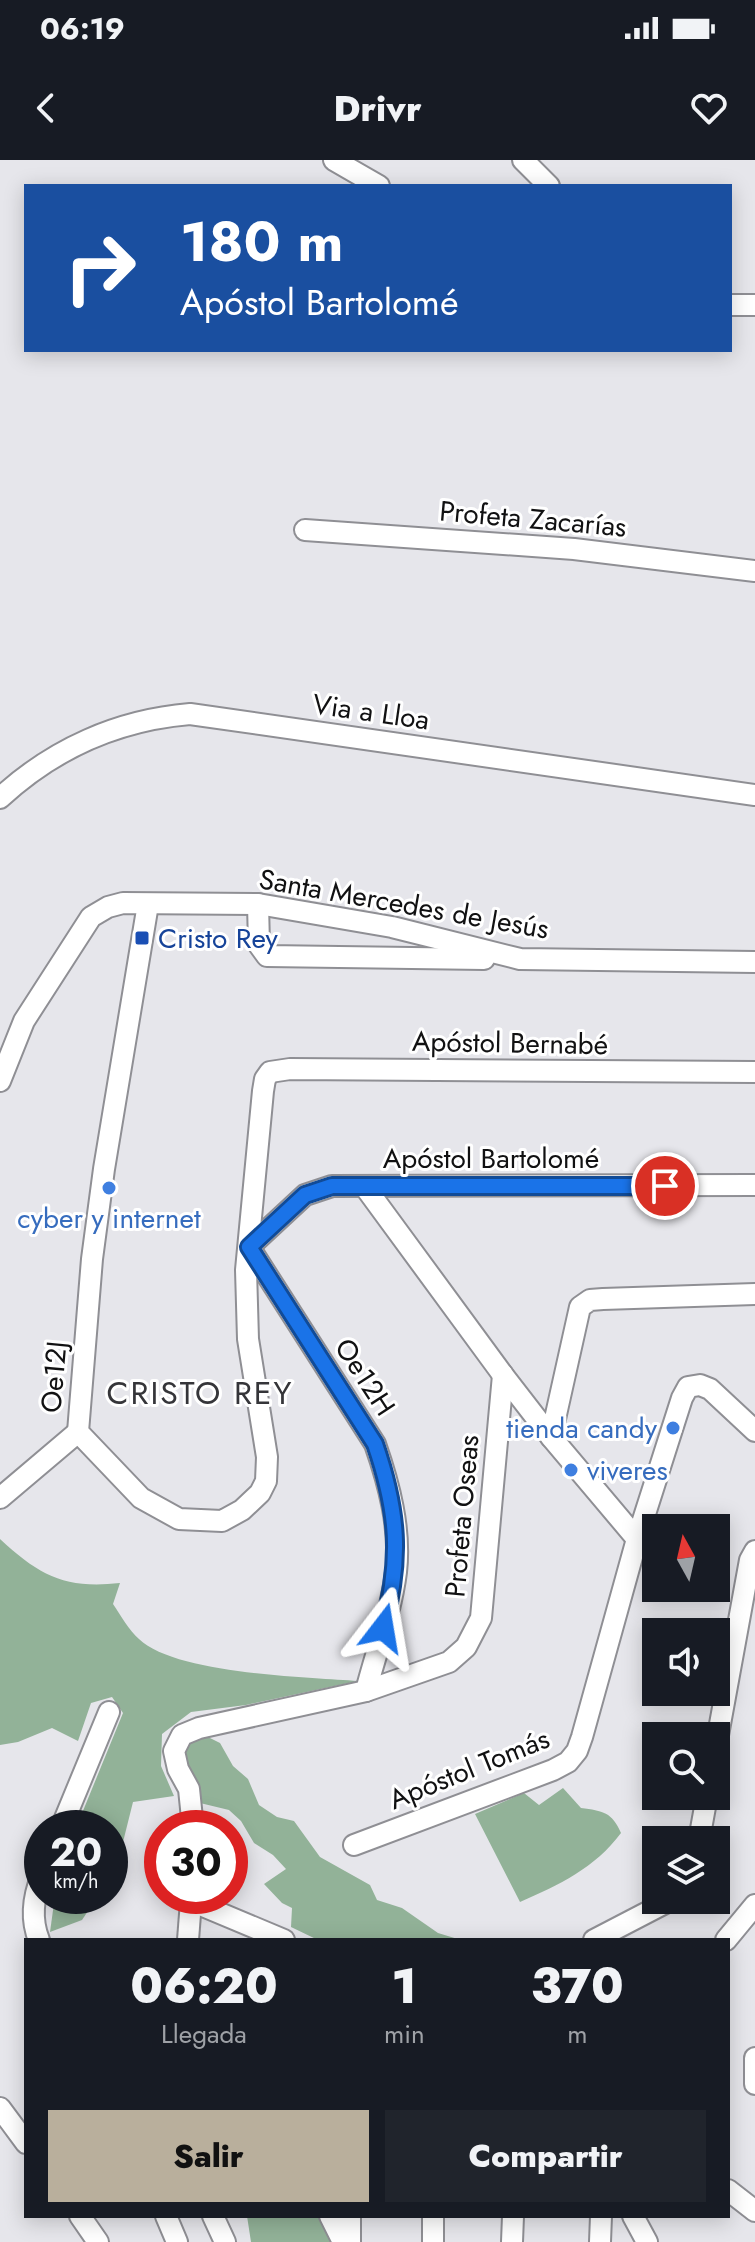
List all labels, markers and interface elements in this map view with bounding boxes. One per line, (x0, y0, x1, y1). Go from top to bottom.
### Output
text: 06:19 (40, 7, 125, 50)
text: Drivr (333, 82, 422, 134)
icon: back (24, 86, 68, 130)
icon: heart (687, 86, 731, 130)
text: 180 m (180, 201, 343, 282)
icon: right (48, 216, 152, 320)
text: Apóstol Bartolomé (180, 276, 458, 328)
street label: Profeta Zacarías (438, 490, 628, 548)
street label: Via a Lloa (310, 684, 432, 740)
street label: Santa Mercedes de Jesús (256, 858, 552, 950)
place label: Cristo Rey (158, 918, 278, 959)
marker: Cristo Rey (133, 929, 151, 947)
street label: Apóstol Bernabé (412, 1021, 608, 1065)
street label: Apóstol Bartolomé (383, 1138, 599, 1179)
pin (631, 1152, 699, 1220)
icon: arrive (643, 1164, 687, 1208)
marker: cyber y internet (100, 1179, 118, 1197)
place label: cyber y internet (17, 1198, 201, 1239)
street label: Oe12H (325, 1330, 405, 1424)
street label: Oe12J (30, 1339, 78, 1415)
district label: CRISTO REY (107, 1370, 293, 1416)
place label: tienda candy (506, 1408, 658, 1449)
marker: tienda candy (664, 1419, 682, 1437)
street label: Profeta Oseas (434, 1433, 490, 1599)
place label: viveres (587, 1450, 668, 1491)
marker: viveres (562, 1461, 580, 1479)
north arrow (642, 1514, 730, 1602)
map controls (642, 1514, 730, 1914)
position arrow (341, 1586, 425, 1670)
button: sound (642, 1618, 730, 1706)
street label: Apóstol Tomás (382, 1718, 556, 1820)
button: search (642, 1722, 730, 1810)
speed limit sign: 30 (144, 1810, 248, 1914)
text: 20 (50, 1823, 102, 1881)
button: layers (642, 1826, 730, 1914)
text: km/h (53, 1867, 99, 1896)
text: 06:20 (130, 1952, 278, 2021)
text: 1 (392, 1952, 417, 2021)
text: 370 (531, 1952, 624, 2021)
text: Llegada (161, 2015, 247, 2053)
text: min (384, 2015, 425, 2053)
text: m (567, 2015, 587, 2053)
button: Salir (48, 2110, 369, 2202)
button: Compartir (385, 2110, 706, 2202)

